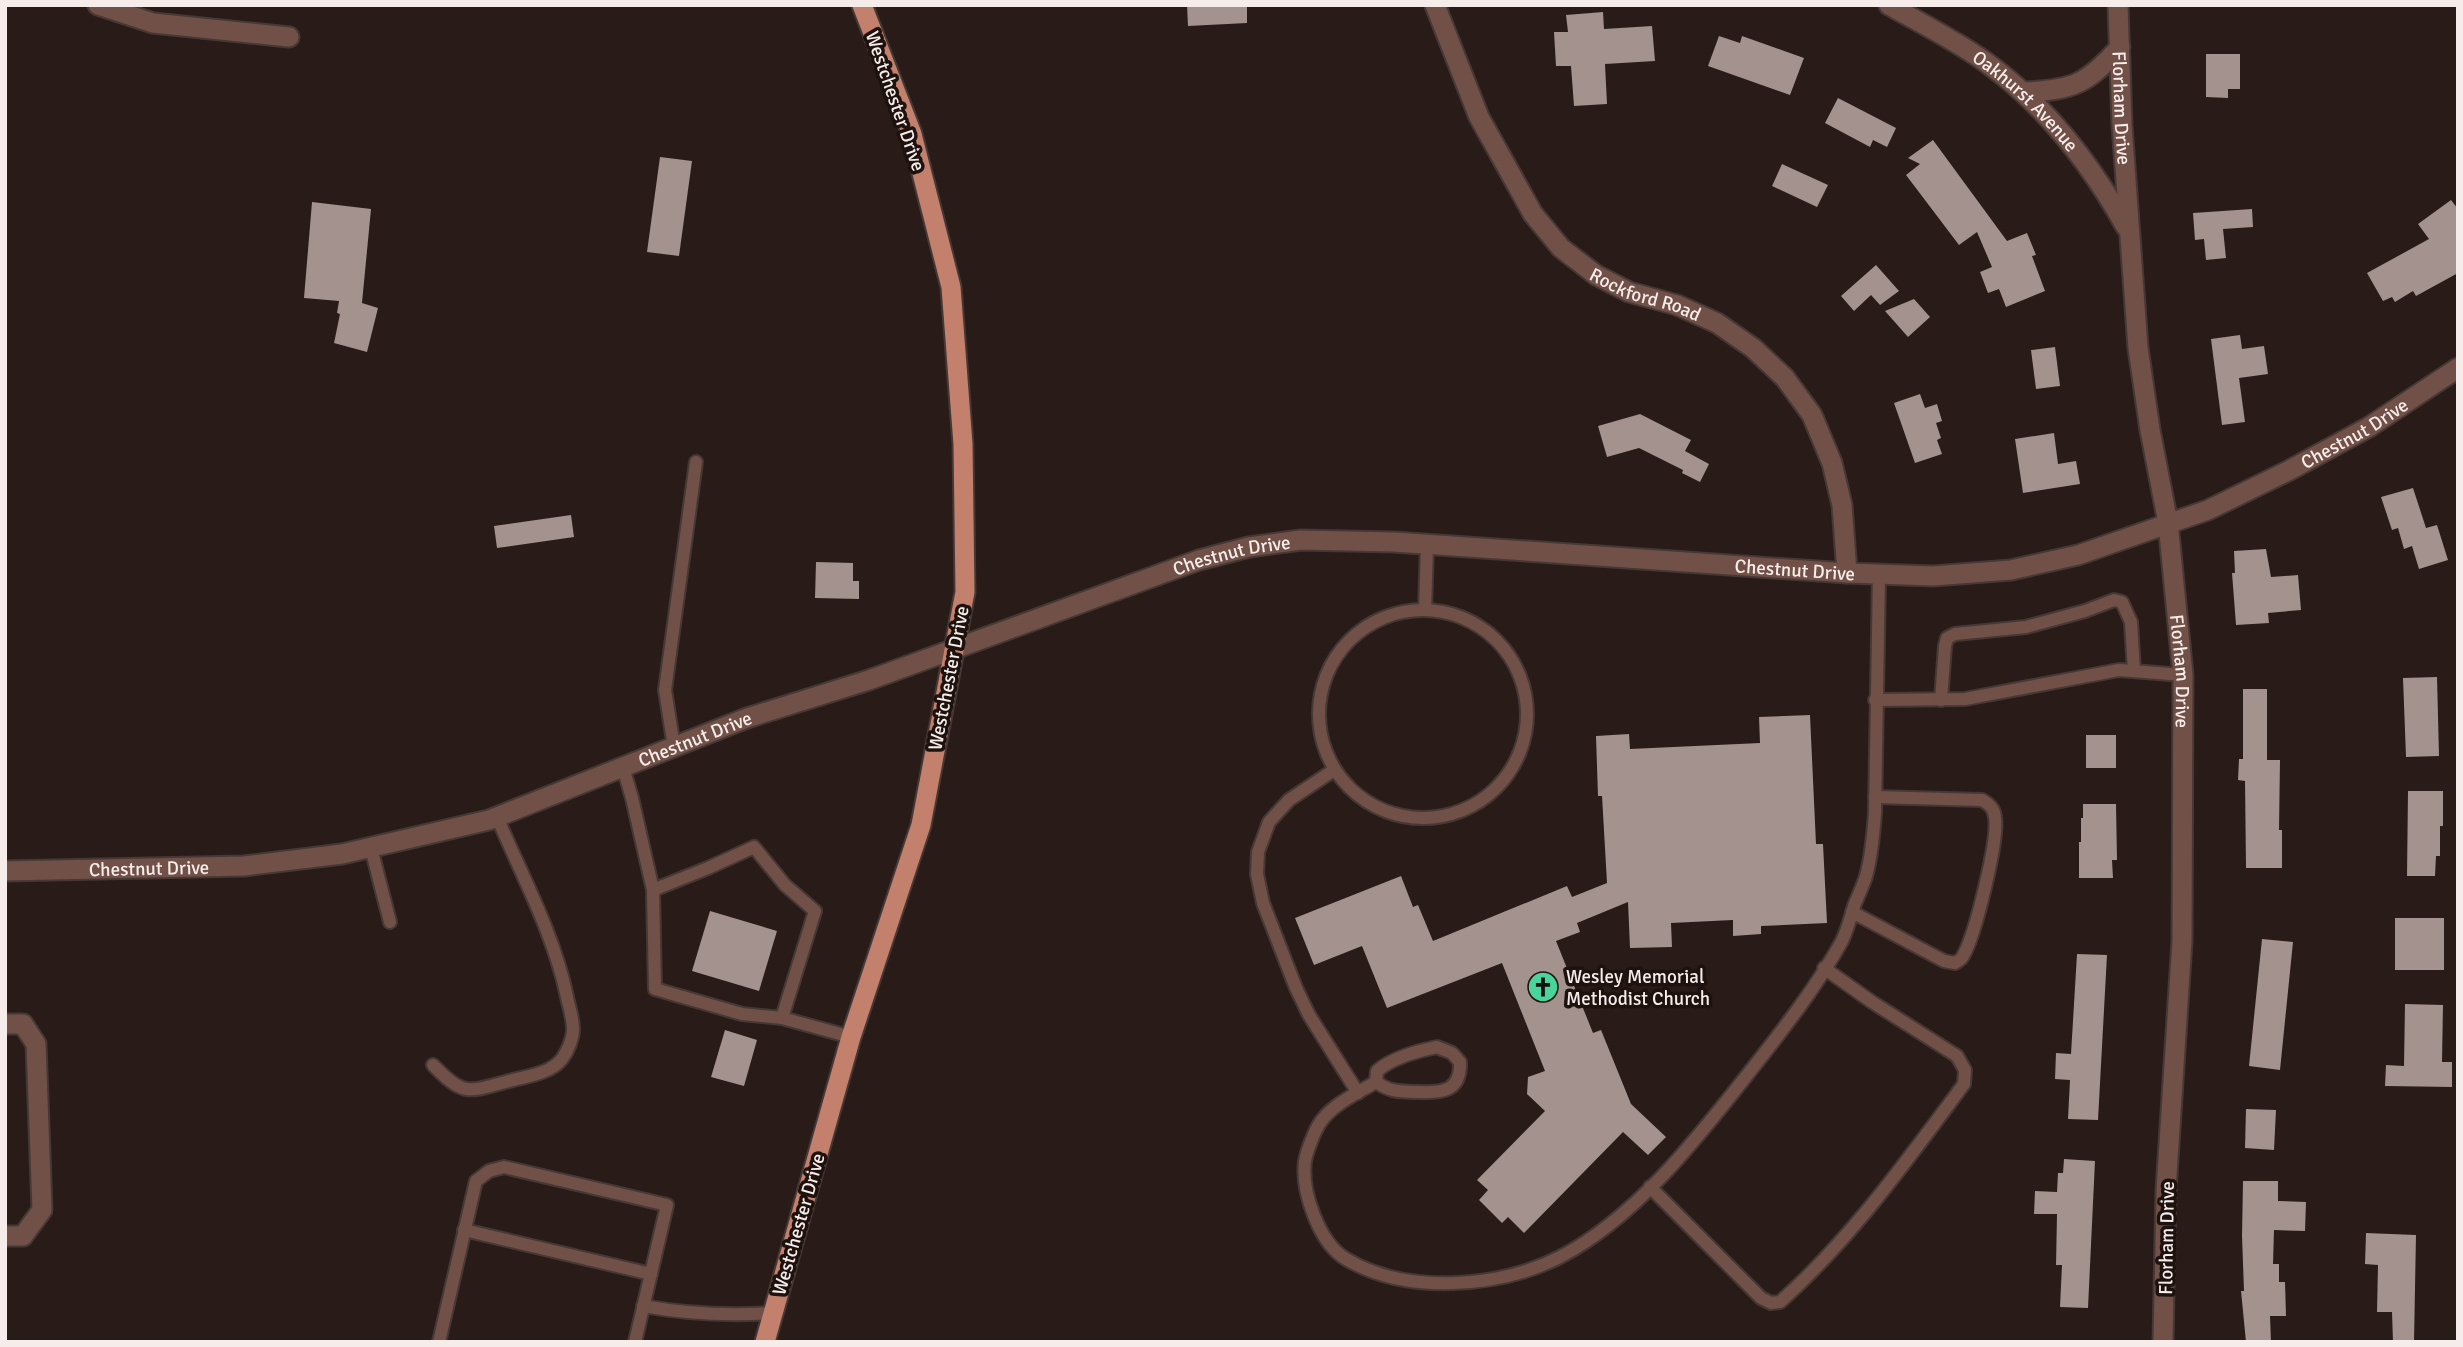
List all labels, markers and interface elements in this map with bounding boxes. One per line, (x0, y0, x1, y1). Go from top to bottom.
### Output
street label: Westchester Drive (860, 28, 930, 174)
street label: Oakhurst Avenue (1967, 45, 2083, 157)
street label: Florham Drive (2107, 51, 2136, 166)
street label: Rockford Road (1585, 263, 1705, 327)
street label: Chestnut Drive (2297, 393, 2413, 475)
street label: Chestnut Drive (1170, 531, 1292, 582)
street label: Chestnut Drive (1734, 554, 1855, 586)
street label: Westchester Drive (923, 604, 975, 752)
street label: Florham Drive (2164, 613, 2195, 728)
street label: Chestnut Drive (635, 706, 756, 773)
street label: Chestnut Drive (89, 856, 209, 882)
place label: Wesley Memorial Methodist Church (1566, 965, 1710, 1011)
church icon: Wesley Memorial Methodist Church (1526, 970, 1560, 1004)
street label: Westchester Drive (767, 1151, 831, 1298)
street label: Florham Drive (2154, 1181, 2180, 1295)

